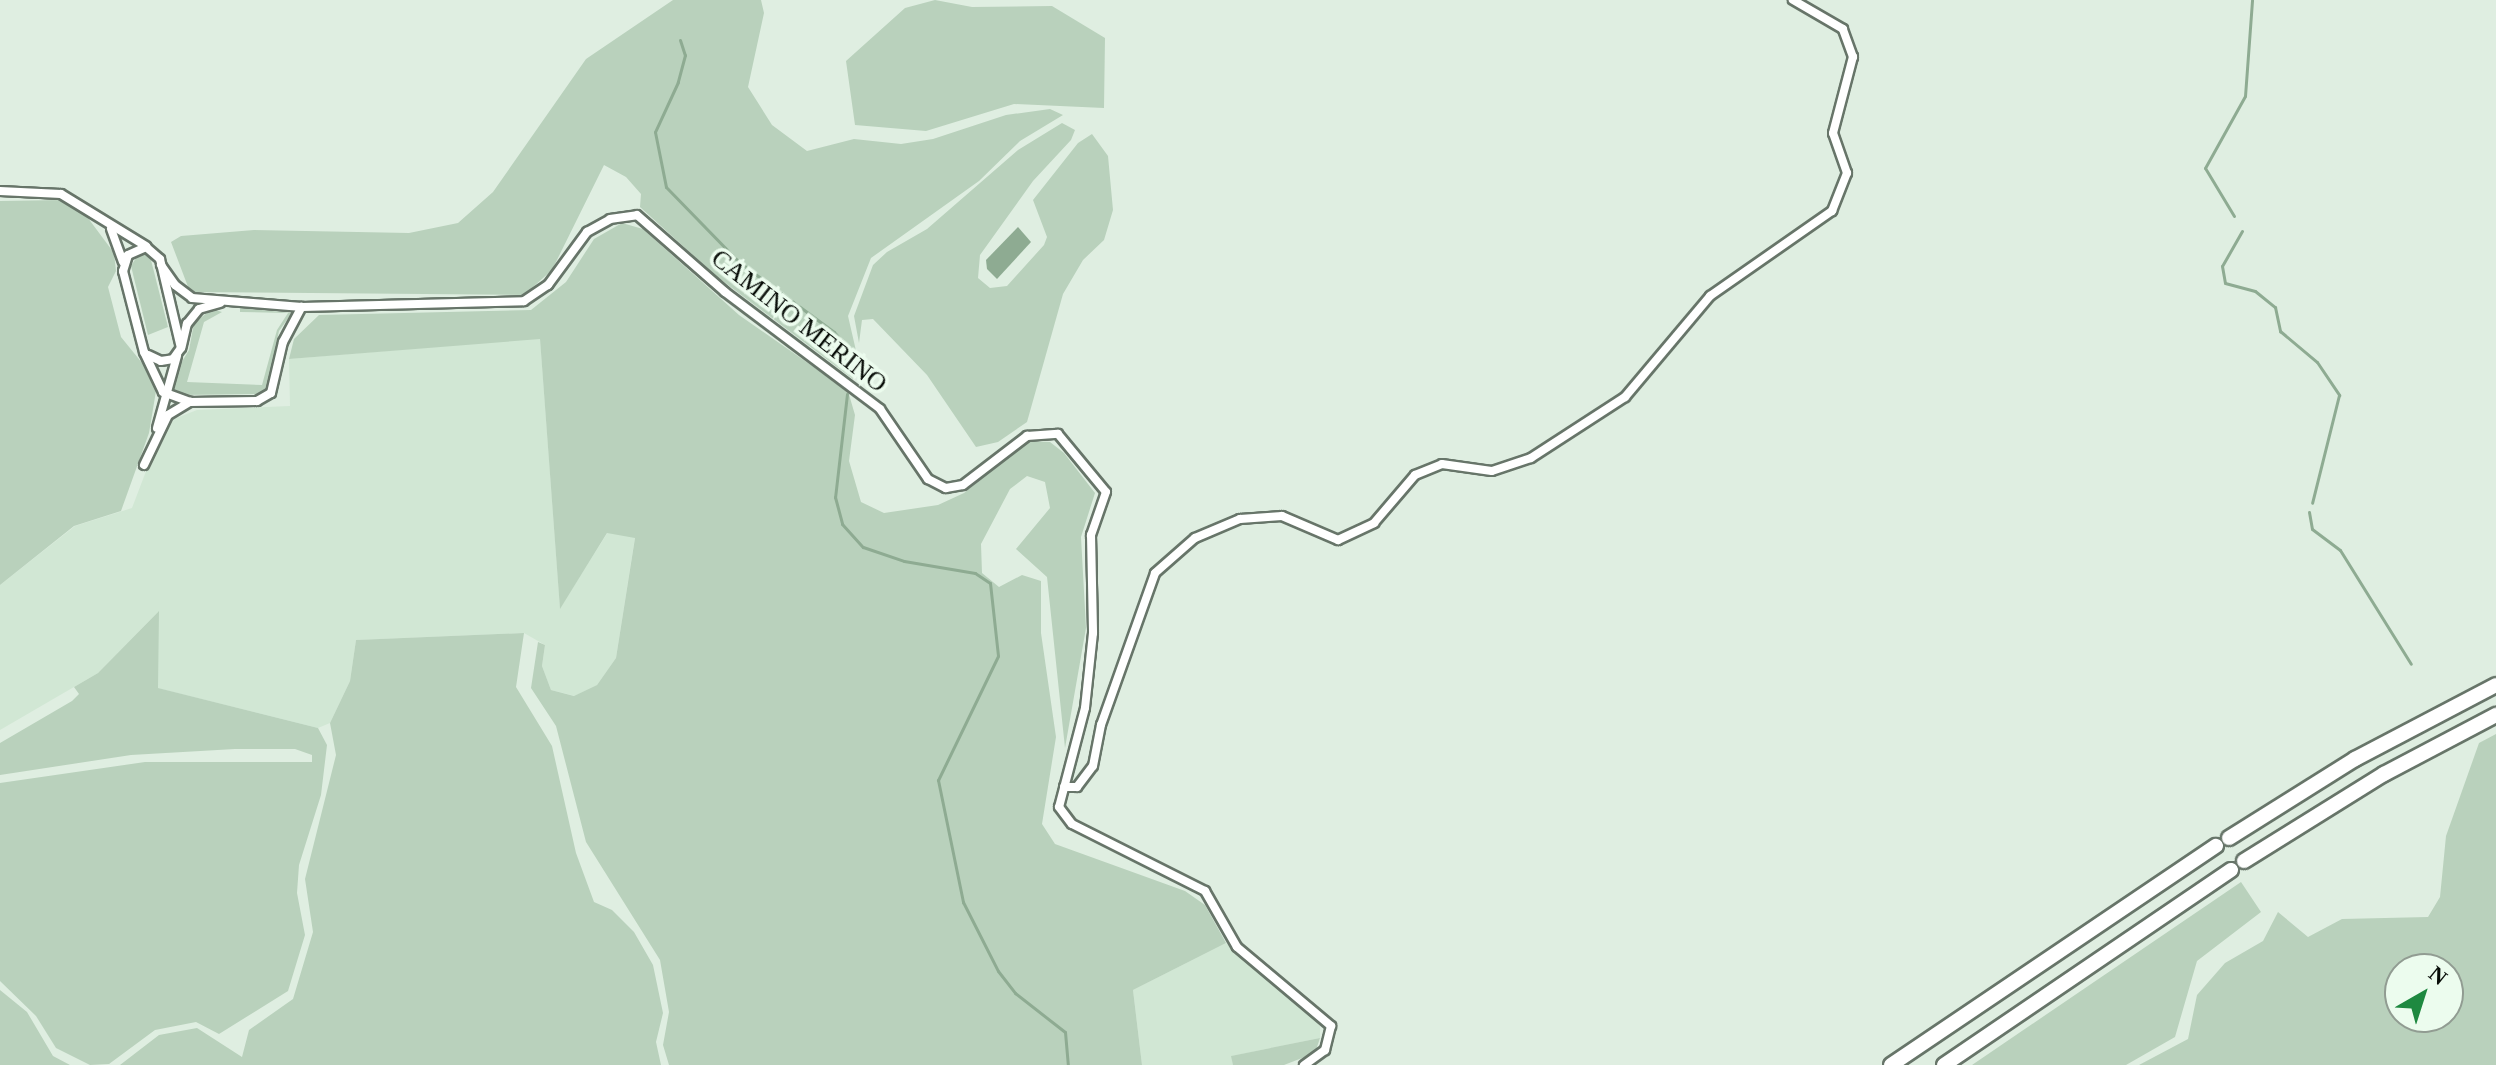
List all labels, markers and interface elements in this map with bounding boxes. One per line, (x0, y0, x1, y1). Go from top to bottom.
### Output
street label: CAMINO MERINO (705, 243, 893, 399)
north arrow (2384, 953, 2464, 1033)
text: N (2424, 961, 2452, 990)

